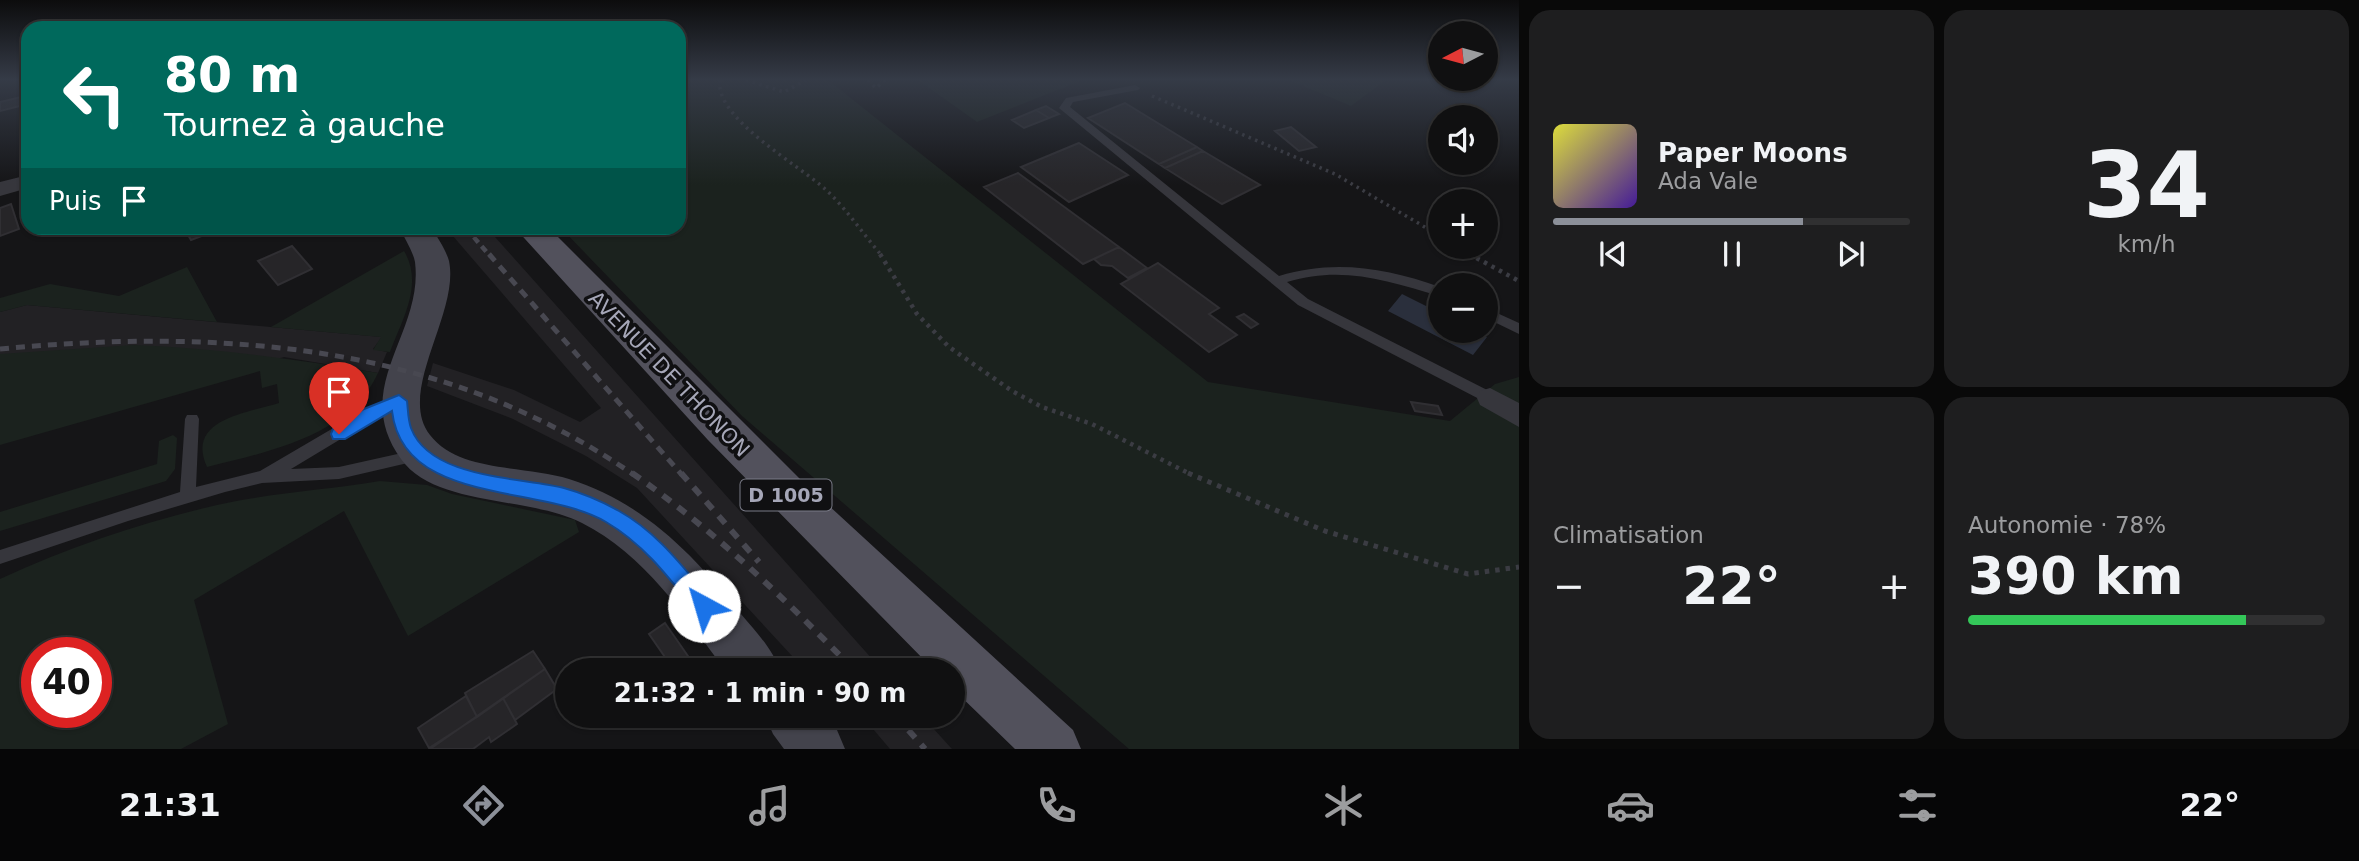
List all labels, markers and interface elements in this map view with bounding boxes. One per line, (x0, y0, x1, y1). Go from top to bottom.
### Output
north arrow (1428, 21, 1498, 91)
map controls (1428, 21, 1498, 343)
text: 80 m (164, 47, 300, 104)
icon: left (49, 49, 140, 140)
button: sound (1428, 105, 1498, 175)
text: Tournez à gauche (164, 106, 445, 144)
text: 34 (2083, 133, 2210, 238)
text: Paper Moons (1658, 138, 1848, 168)
text: Ada Vale (1658, 168, 1758, 194)
icon: arrive (115, 182, 153, 220)
text: Puis (49, 186, 101, 216)
button: + (1428, 189, 1498, 259)
text: km/h (2117, 231, 2176, 257)
icon: previous (1594, 235, 1632, 273)
icon: pause (1713, 235, 1751, 273)
icon: next (1832, 235, 1870, 273)
button: − (1428, 273, 1498, 343)
street label: AVENUE DE THONON (584, 286, 754, 462)
pin (309, 362, 369, 434)
icon: arrive (320, 373, 358, 411)
road number: D 1005 (740, 480, 832, 510)
text: Autonomie · 78% (1968, 512, 2166, 538)
text: Climatisation (1553, 522, 1704, 548)
text: 390 km (1968, 546, 2183, 606)
text: 22° (1682, 556, 1781, 616)
text: − (1553, 564, 1585, 608)
text: + (1878, 564, 1910, 608)
position arrow (667, 569, 741, 643)
speed limit sign: 40 (21, 637, 112, 728)
text: 21:32 · 1 min · 90 m (614, 678, 906, 708)
icon: directions (459, 781, 508, 830)
icon: music (745, 781, 794, 830)
icon: phone (1032, 781, 1081, 830)
icon: climate (1319, 781, 1368, 830)
icon: car (1606, 781, 1655, 830)
icon: filters (1893, 781, 1942, 830)
text: 21:31 (119, 786, 221, 824)
text: 22° (2179, 786, 2240, 824)

